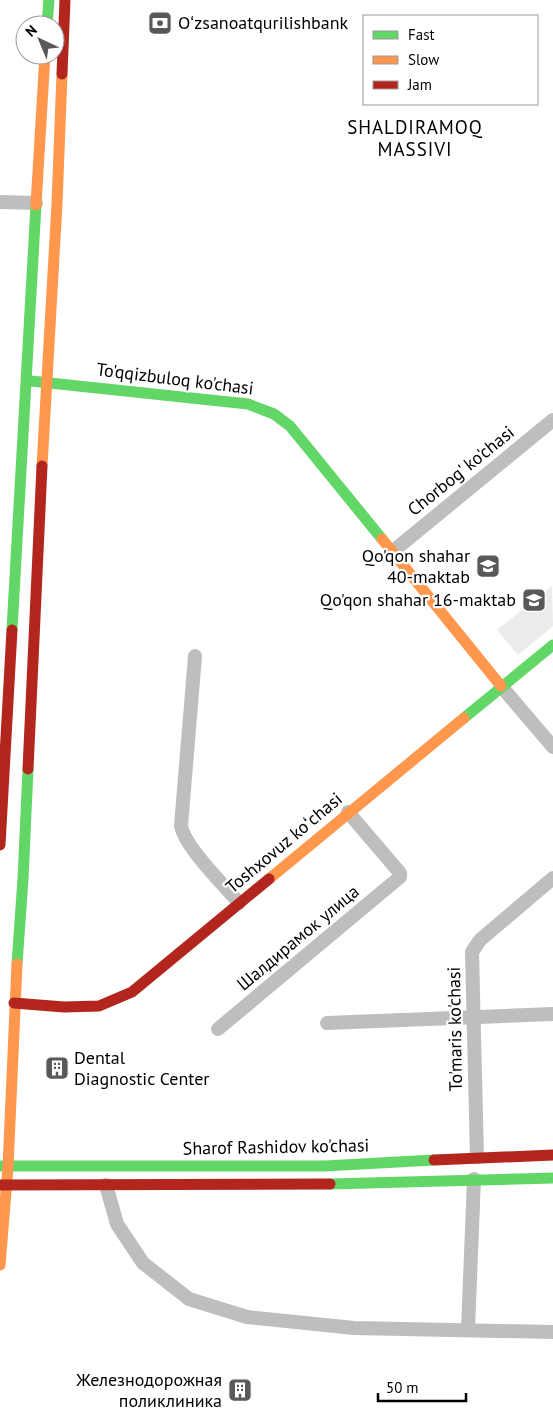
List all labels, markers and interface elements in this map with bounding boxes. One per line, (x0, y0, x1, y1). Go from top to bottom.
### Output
bank icon: Oʻzsanoatqurilishbank (147, 10, 173, 36)
place label: Oʻzsanoatqurilishbank (178, 11, 348, 34)
north arrow (15, 15, 65, 65)
legend (363, 15, 538, 105)
text: N (21, 21, 41, 40)
text: Fast (408, 25, 435, 44)
text: Slow (408, 50, 439, 69)
text: Jam (407, 75, 432, 94)
district label: SHALDIRAMOQ MASSIVI (347, 115, 483, 161)
street label: To'qqizbuloq ko'chasi (95, 357, 255, 400)
street label: Chorbog' ko'chasi (403, 421, 519, 521)
place label: Qo'qon shahar 40-maktab (362, 544, 470, 588)
school or university icon: Qo'qon shahar 40-maktab (475, 553, 501, 579)
school or university icon: Qo'qon shahar 16-maktab (521, 587, 547, 613)
place label: Qo'qon shahar 16-maktab (320, 588, 516, 611)
street label: Toshxovuz koʻchasi (221, 787, 347, 898)
street label: Шалдирамок улица (232, 880, 363, 995)
street label: To'maris ko'chasi (442, 967, 467, 1091)
place label: Dental Diagnostic Center (74, 1046, 210, 1090)
building icon: Dental Diagnostic Center (44, 1055, 70, 1081)
street label: Sharof Rashidov ko'chasi (183, 1133, 369, 1160)
place label: Железнодорожная поликлиника (75, 1368, 222, 1412)
scale bar (378, 1370, 466, 1402)
building icon: Железнодорожная поликлиника (227, 1377, 253, 1403)
text: 50 m (386, 1378, 419, 1397)

